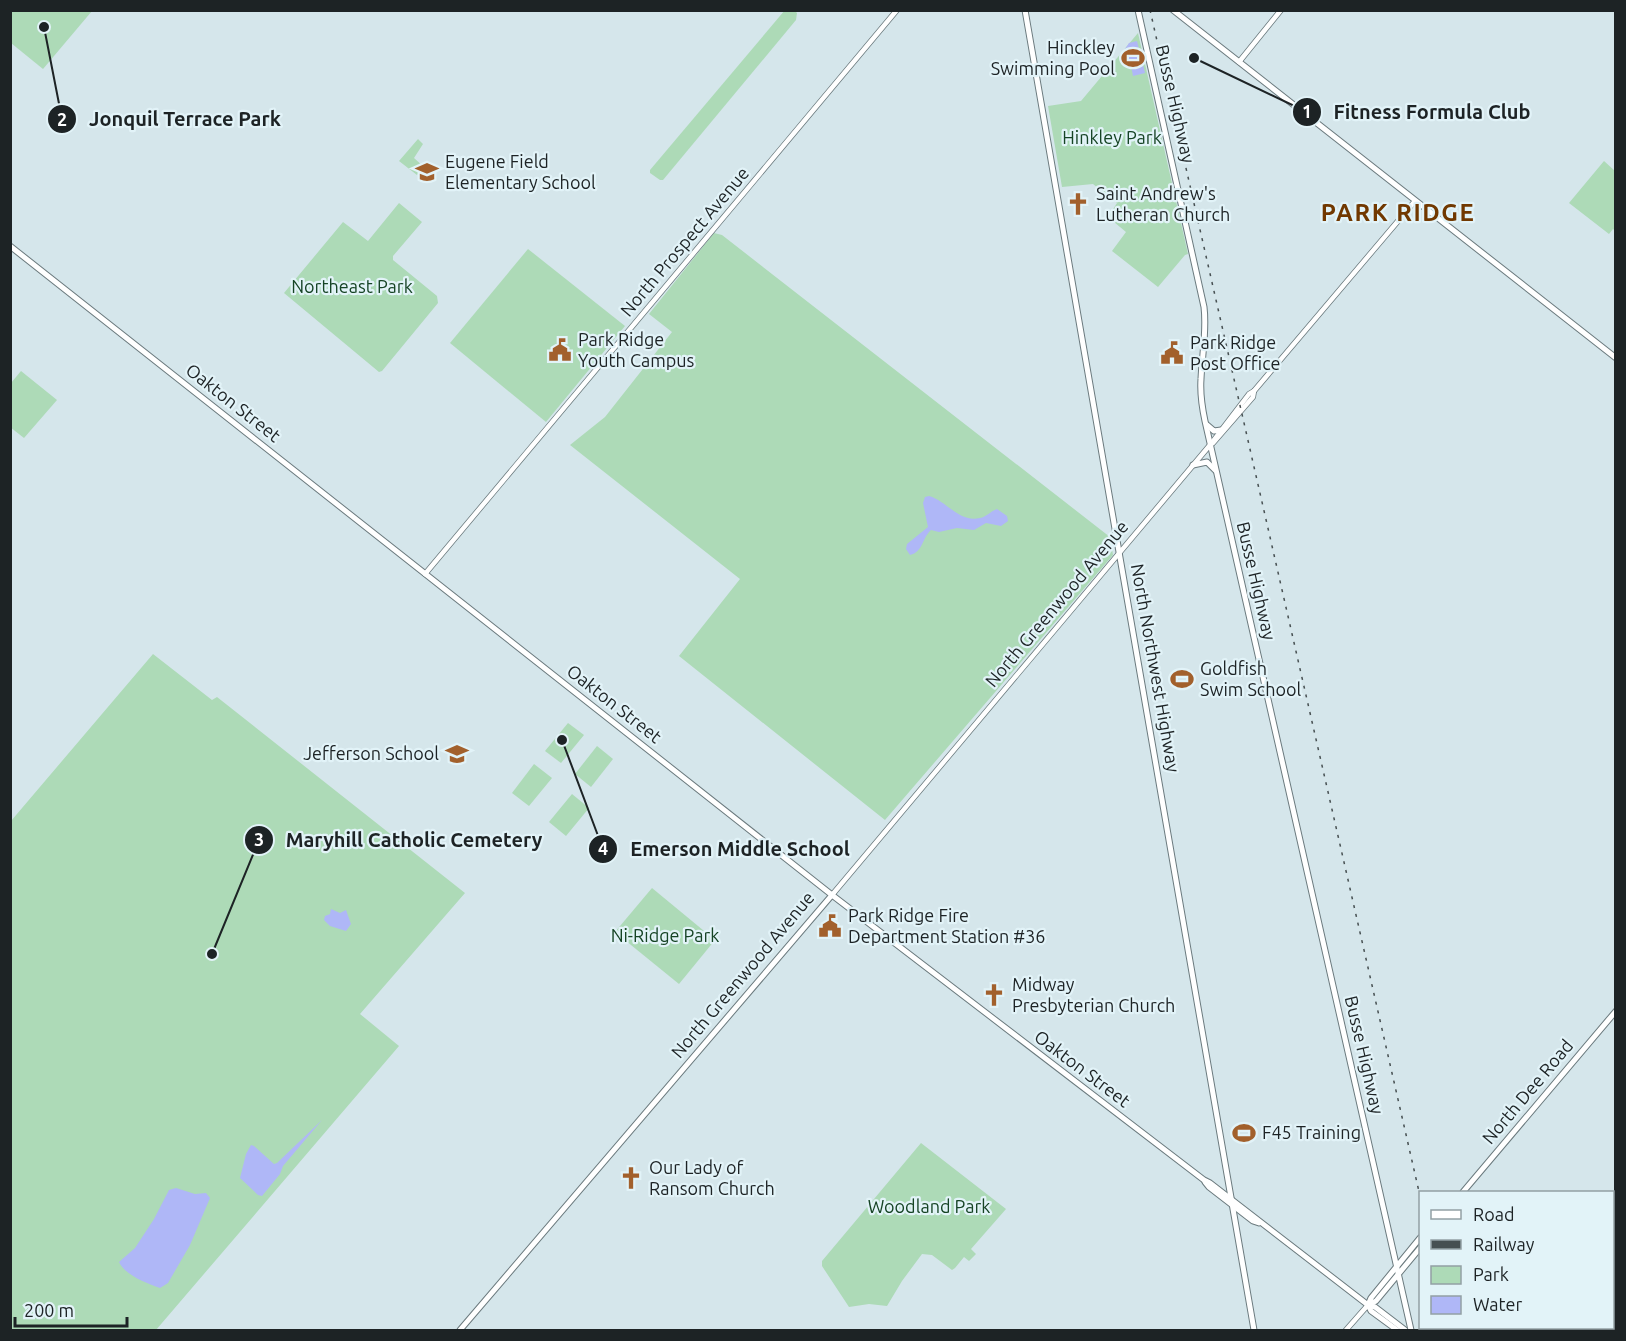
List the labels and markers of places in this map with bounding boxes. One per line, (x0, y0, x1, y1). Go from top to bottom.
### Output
place label: Hinckley Swimming Pool (991, 37, 1115, 78)
sports icon: Hinckley Swimming Pool (1120, 45, 1146, 71)
callout: Fitness Formula Club (1292, 93, 1543, 131)
callout: Jonquil Terrace Park (47, 100, 293, 138)
place label: Eugene Field Elementary School (445, 151, 596, 192)
school or university icon: Eugene Field Elementary School (414, 159, 440, 185)
place label: Saint Andrew's Lutheran Church (1096, 183, 1230, 224)
church icon: Saint Andrew's Lutheran Church (1065, 191, 1091, 217)
place label: Park Ridge Youth Campus (578, 329, 695, 370)
place label: Park Ridge Post Office (1190, 332, 1280, 373)
public building icon: Park Ridge Youth Campus (547, 337, 573, 363)
public building icon: Park Ridge Post Office (1159, 340, 1185, 366)
place label: Goldfish Swim School (1200, 658, 1302, 699)
sports icon: Goldfish Swim School (1169, 666, 1195, 692)
school or university icon: Jefferson School (444, 741, 470, 767)
place label: Jefferson School (303, 743, 439, 763)
callout: Maryhill Catholic Cemetery (244, 821, 555, 859)
callout: Emerson Middle School (588, 830, 862, 868)
place label: Park Ridge Fire Department Station #36 (848, 905, 1046, 946)
public building icon: Park Ridge Fire Department Station #36 (817, 913, 843, 939)
place label: Midway Presbyterian Church (1012, 974, 1175, 1015)
church icon: Midway Presbyterian Church (981, 982, 1007, 1008)
sports icon: F45 Training (1231, 1120, 1257, 1146)
place label: F45 Training (1262, 1122, 1361, 1142)
place label: Our Lady of Ransom Church (649, 1157, 775, 1198)
church icon: Our Lady of Ransom Church (618, 1165, 644, 1191)

